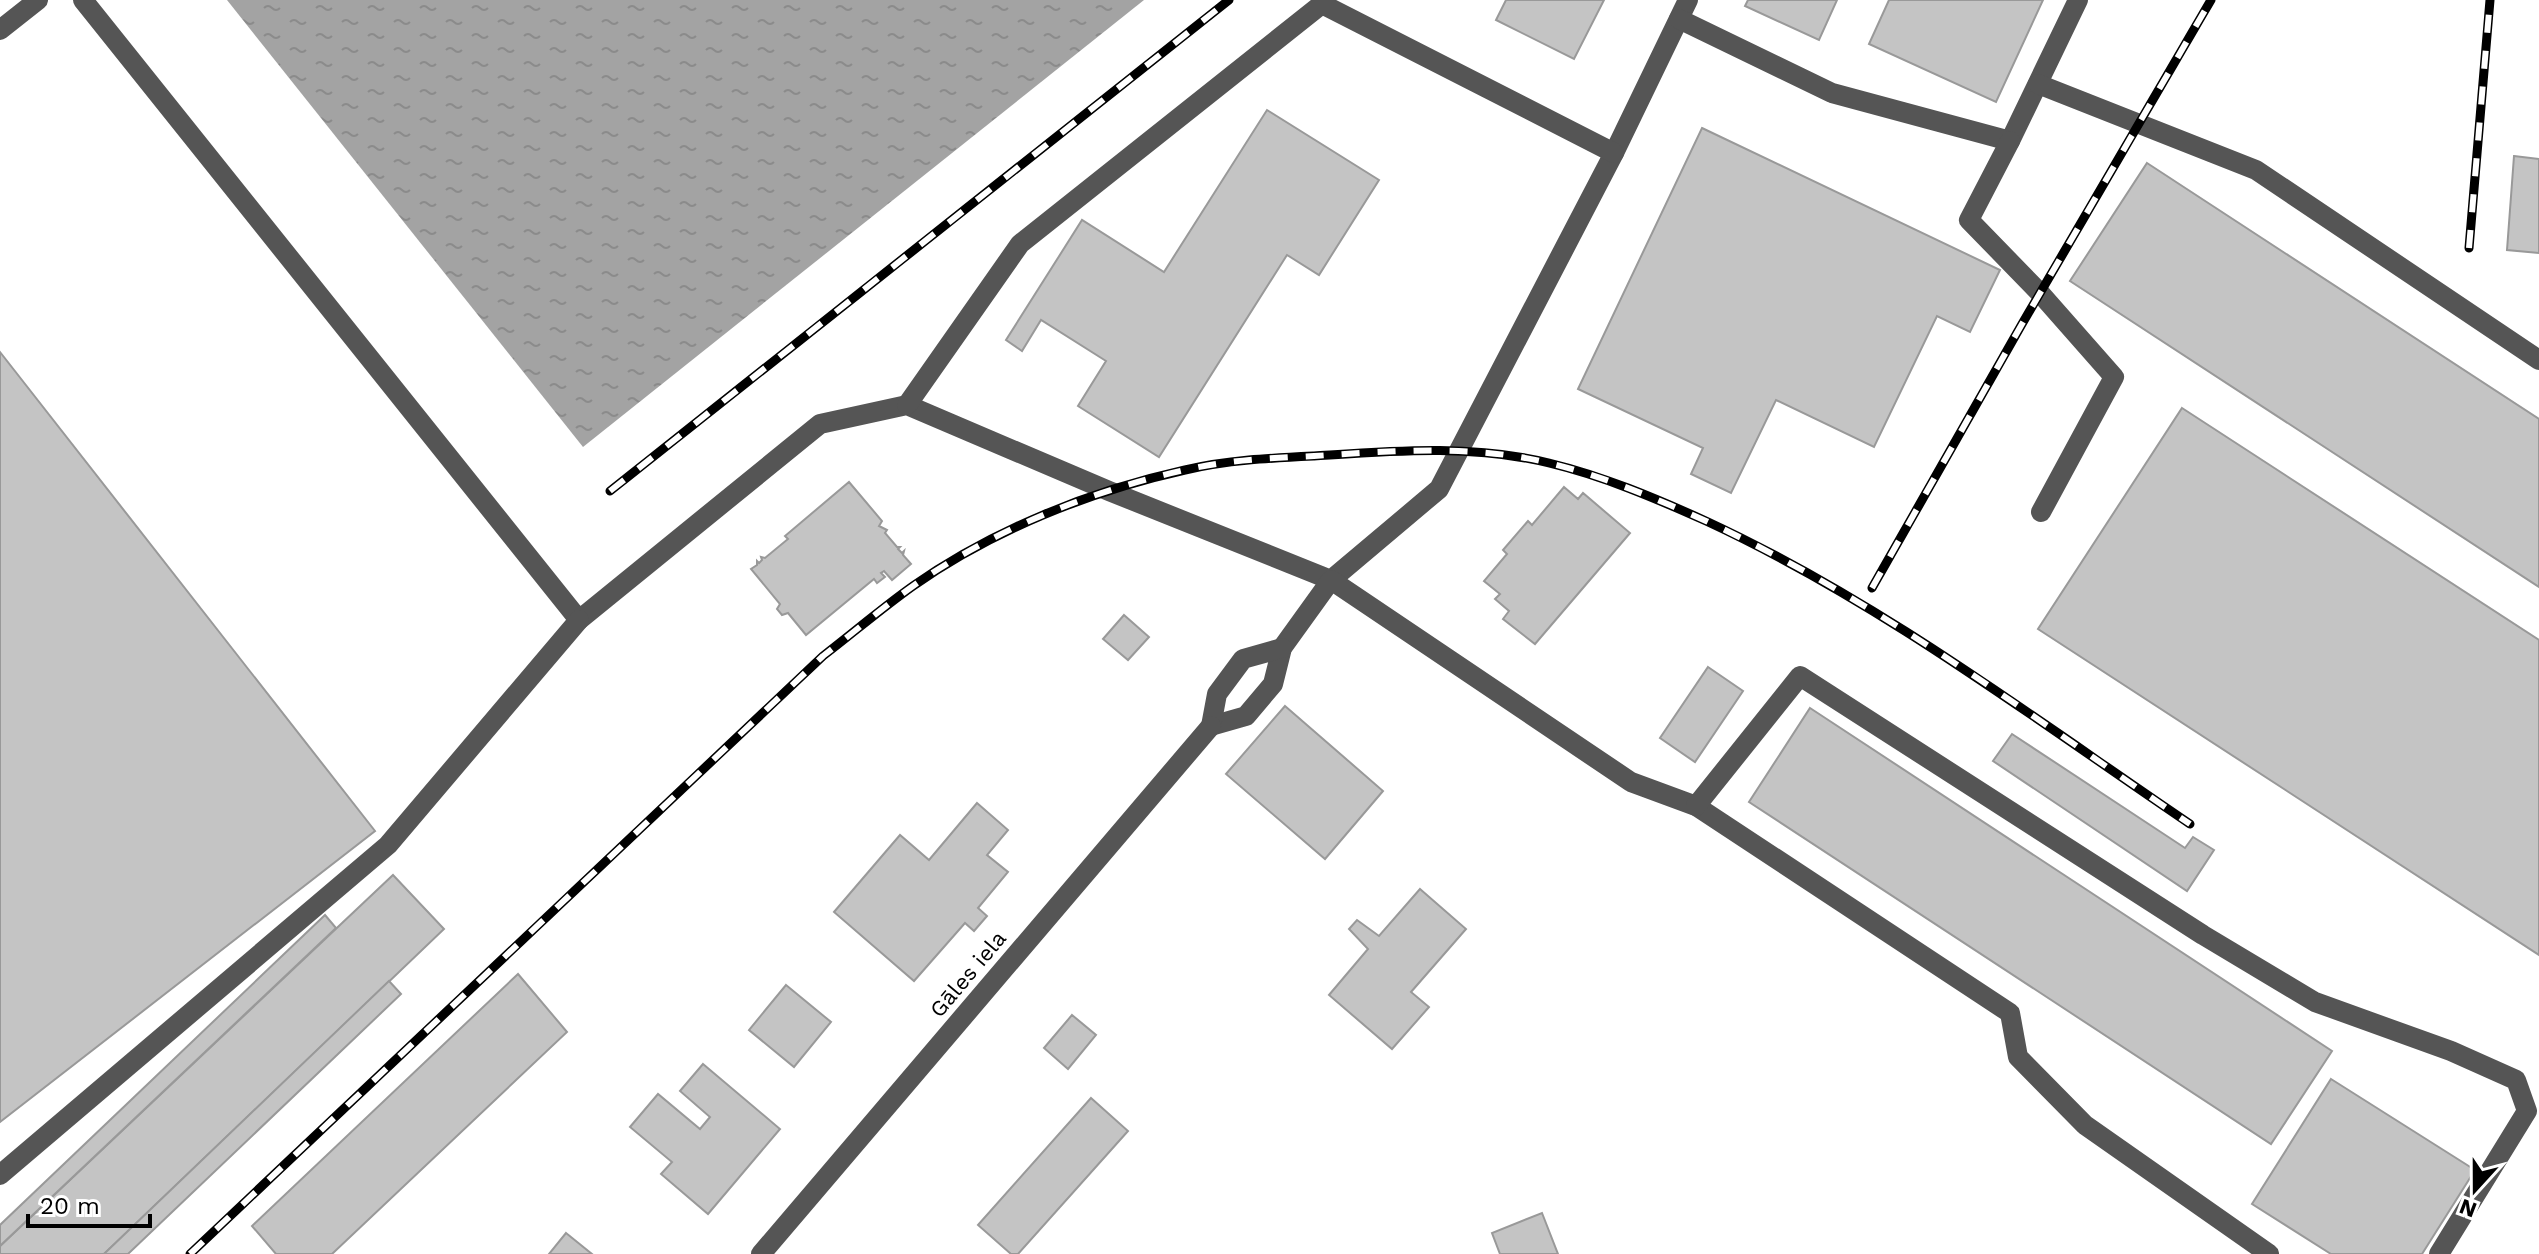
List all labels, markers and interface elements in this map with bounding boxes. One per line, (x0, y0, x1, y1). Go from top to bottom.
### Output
street label: Gāles iela (925, 926, 1011, 1022)
north arrow (2435, 1150, 2515, 1230)
scale bar (28, 1178, 150, 1228)
text: 20 m (40, 1192, 100, 1220)
text: N (2456, 1194, 2480, 1223)

